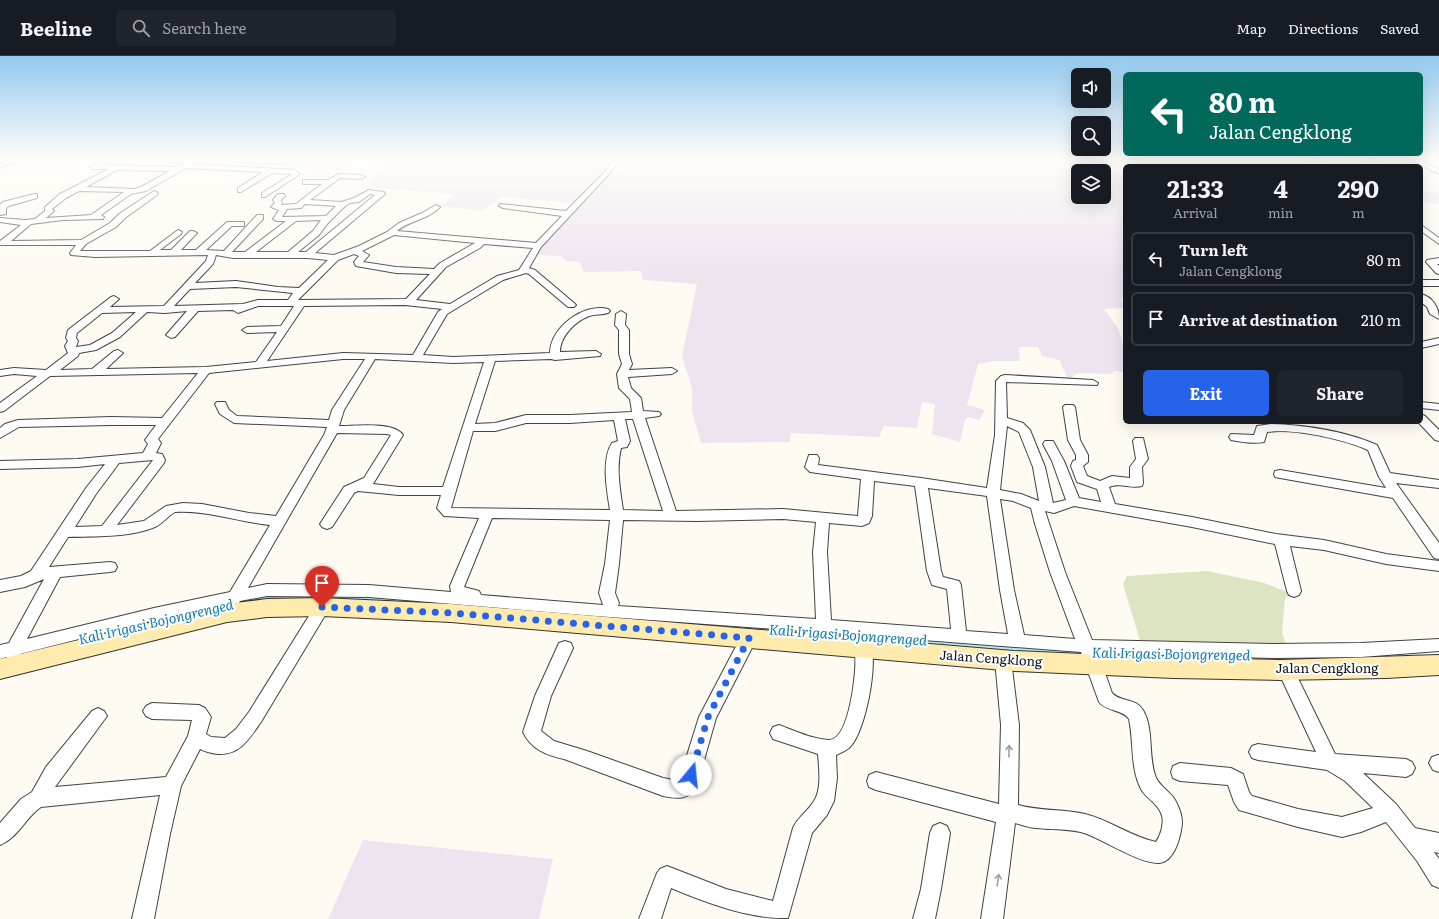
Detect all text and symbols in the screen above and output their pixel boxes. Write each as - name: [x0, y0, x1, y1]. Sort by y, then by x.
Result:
- search box: [116, 10, 396, 46]
- text: Beeline: [20, 14, 92, 42]
- text: Search here: [162, 16, 246, 39]
- icon: search: [130, 17, 152, 39]
- text: Map: [1236, 18, 1266, 38]
- text: Directions: [1288, 18, 1358, 38]
- text: Saved: [1380, 18, 1419, 38]
- map controls: [1071, 68, 1111, 204]
- button: sound: [1071, 68, 1111, 108]
- text: 80 m: [1209, 80, 1276, 122]
- icon: left: [1143, 88, 1195, 140]
- button: search: [1071, 116, 1111, 156]
- text: Jalan Cengklong: [1209, 118, 1352, 145]
- button: layers: [1071, 164, 1111, 204]
- text: 21:33: [1167, 170, 1224, 205]
- text: 4: [1273, 170, 1288, 205]
- text: 290: [1337, 170, 1379, 205]
- text: Arrival: [1173, 203, 1218, 222]
- text: min: [1268, 203, 1293, 222]
- text: m: [1352, 203, 1365, 222]
- text: Turn left: [1179, 238, 1248, 261]
- icon: left: [1145, 248, 1167, 270]
- text: 80 m: [1367, 248, 1401, 271]
- text: Jalan Cengklong: [1179, 261, 1282, 280]
- icon: arrive: [1145, 308, 1167, 330]
- text: Arrive at destination: [1179, 308, 1338, 331]
- text: 210 m: [1361, 308, 1401, 331]
- button: Exit: [1143, 370, 1269, 416]
- button: Share: [1277, 370, 1403, 416]
- pin: [305, 566, 339, 607]
- icon: arrive: [311, 572, 333, 594]
- water label: Kali Irigasi Bojongrenged: [76, 593, 235, 649]
- water label: Kali Irigasi Bojongrenged: [768, 618, 928, 650]
- water label: Kali Irigasi Bojongrenged: [1091, 642, 1251, 664]
- street label: Jalan Cengklong: [939, 644, 1044, 671]
- street label: Jalan Cengklong: [1275, 658, 1379, 677]
- one-way arrow: [1006, 745, 1013, 758]
- position arrow: [670, 754, 712, 796]
- one-way arrow: [994, 874, 1002, 887]

